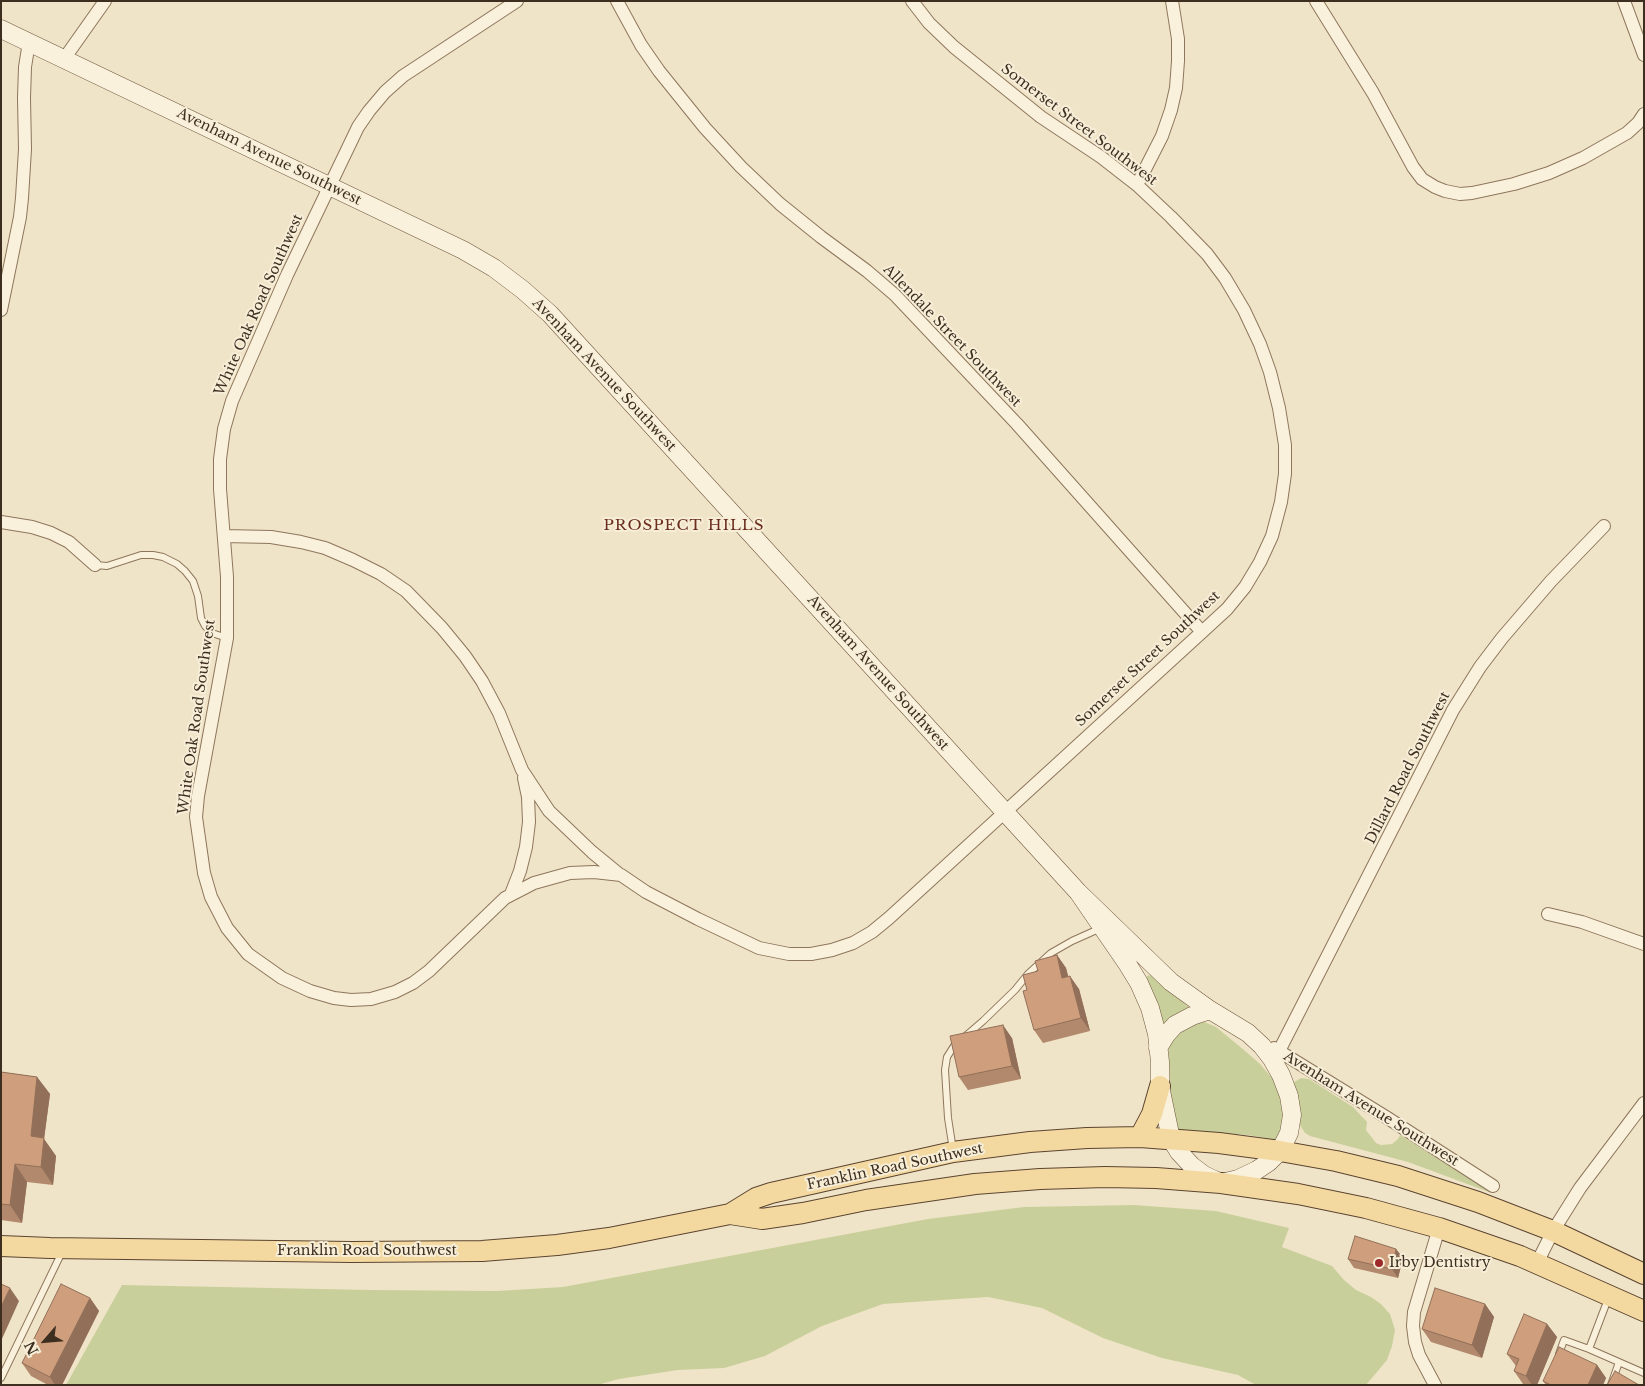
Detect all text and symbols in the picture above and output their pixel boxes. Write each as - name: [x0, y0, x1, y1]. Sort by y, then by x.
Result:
- street label: Somerset Street Southwest: [998, 61, 1160, 189]
- street label: Avenham Avenue Southwest: [174, 105, 364, 209]
- street label: White Oak Road Southwest: [211, 212, 307, 398]
- street label: Allendale Street Southwest: [880, 261, 1024, 411]
- street label: Avenham Avenue Southwest: [529, 295, 679, 455]
- district label: PROSPECT HILLS: [602, 517, 766, 535]
- street label: Somerset Street Southwest: [1072, 588, 1224, 730]
- street label: Avenham Avenue Southwest: [804, 592, 952, 754]
- street label: White Oak Road Southwest: [175, 618, 219, 816]
- street label: Dillard Road Southwest: [1362, 689, 1454, 847]
- street label: Avenham Avenue Southwest: [1280, 1048, 1462, 1170]
- street label: Franklin Road Southwest: [805, 1140, 985, 1194]
- street label: Franklin Road Southwest: [277, 1243, 457, 1259]
- place label: Irby Dentistry: [1389, 1255, 1491, 1271]
- marker: Irby Dentistry: [1373, 1257, 1385, 1269]
- north arrow: [20, 1316, 70, 1366]
- text: N: [21, 1338, 43, 1358]

